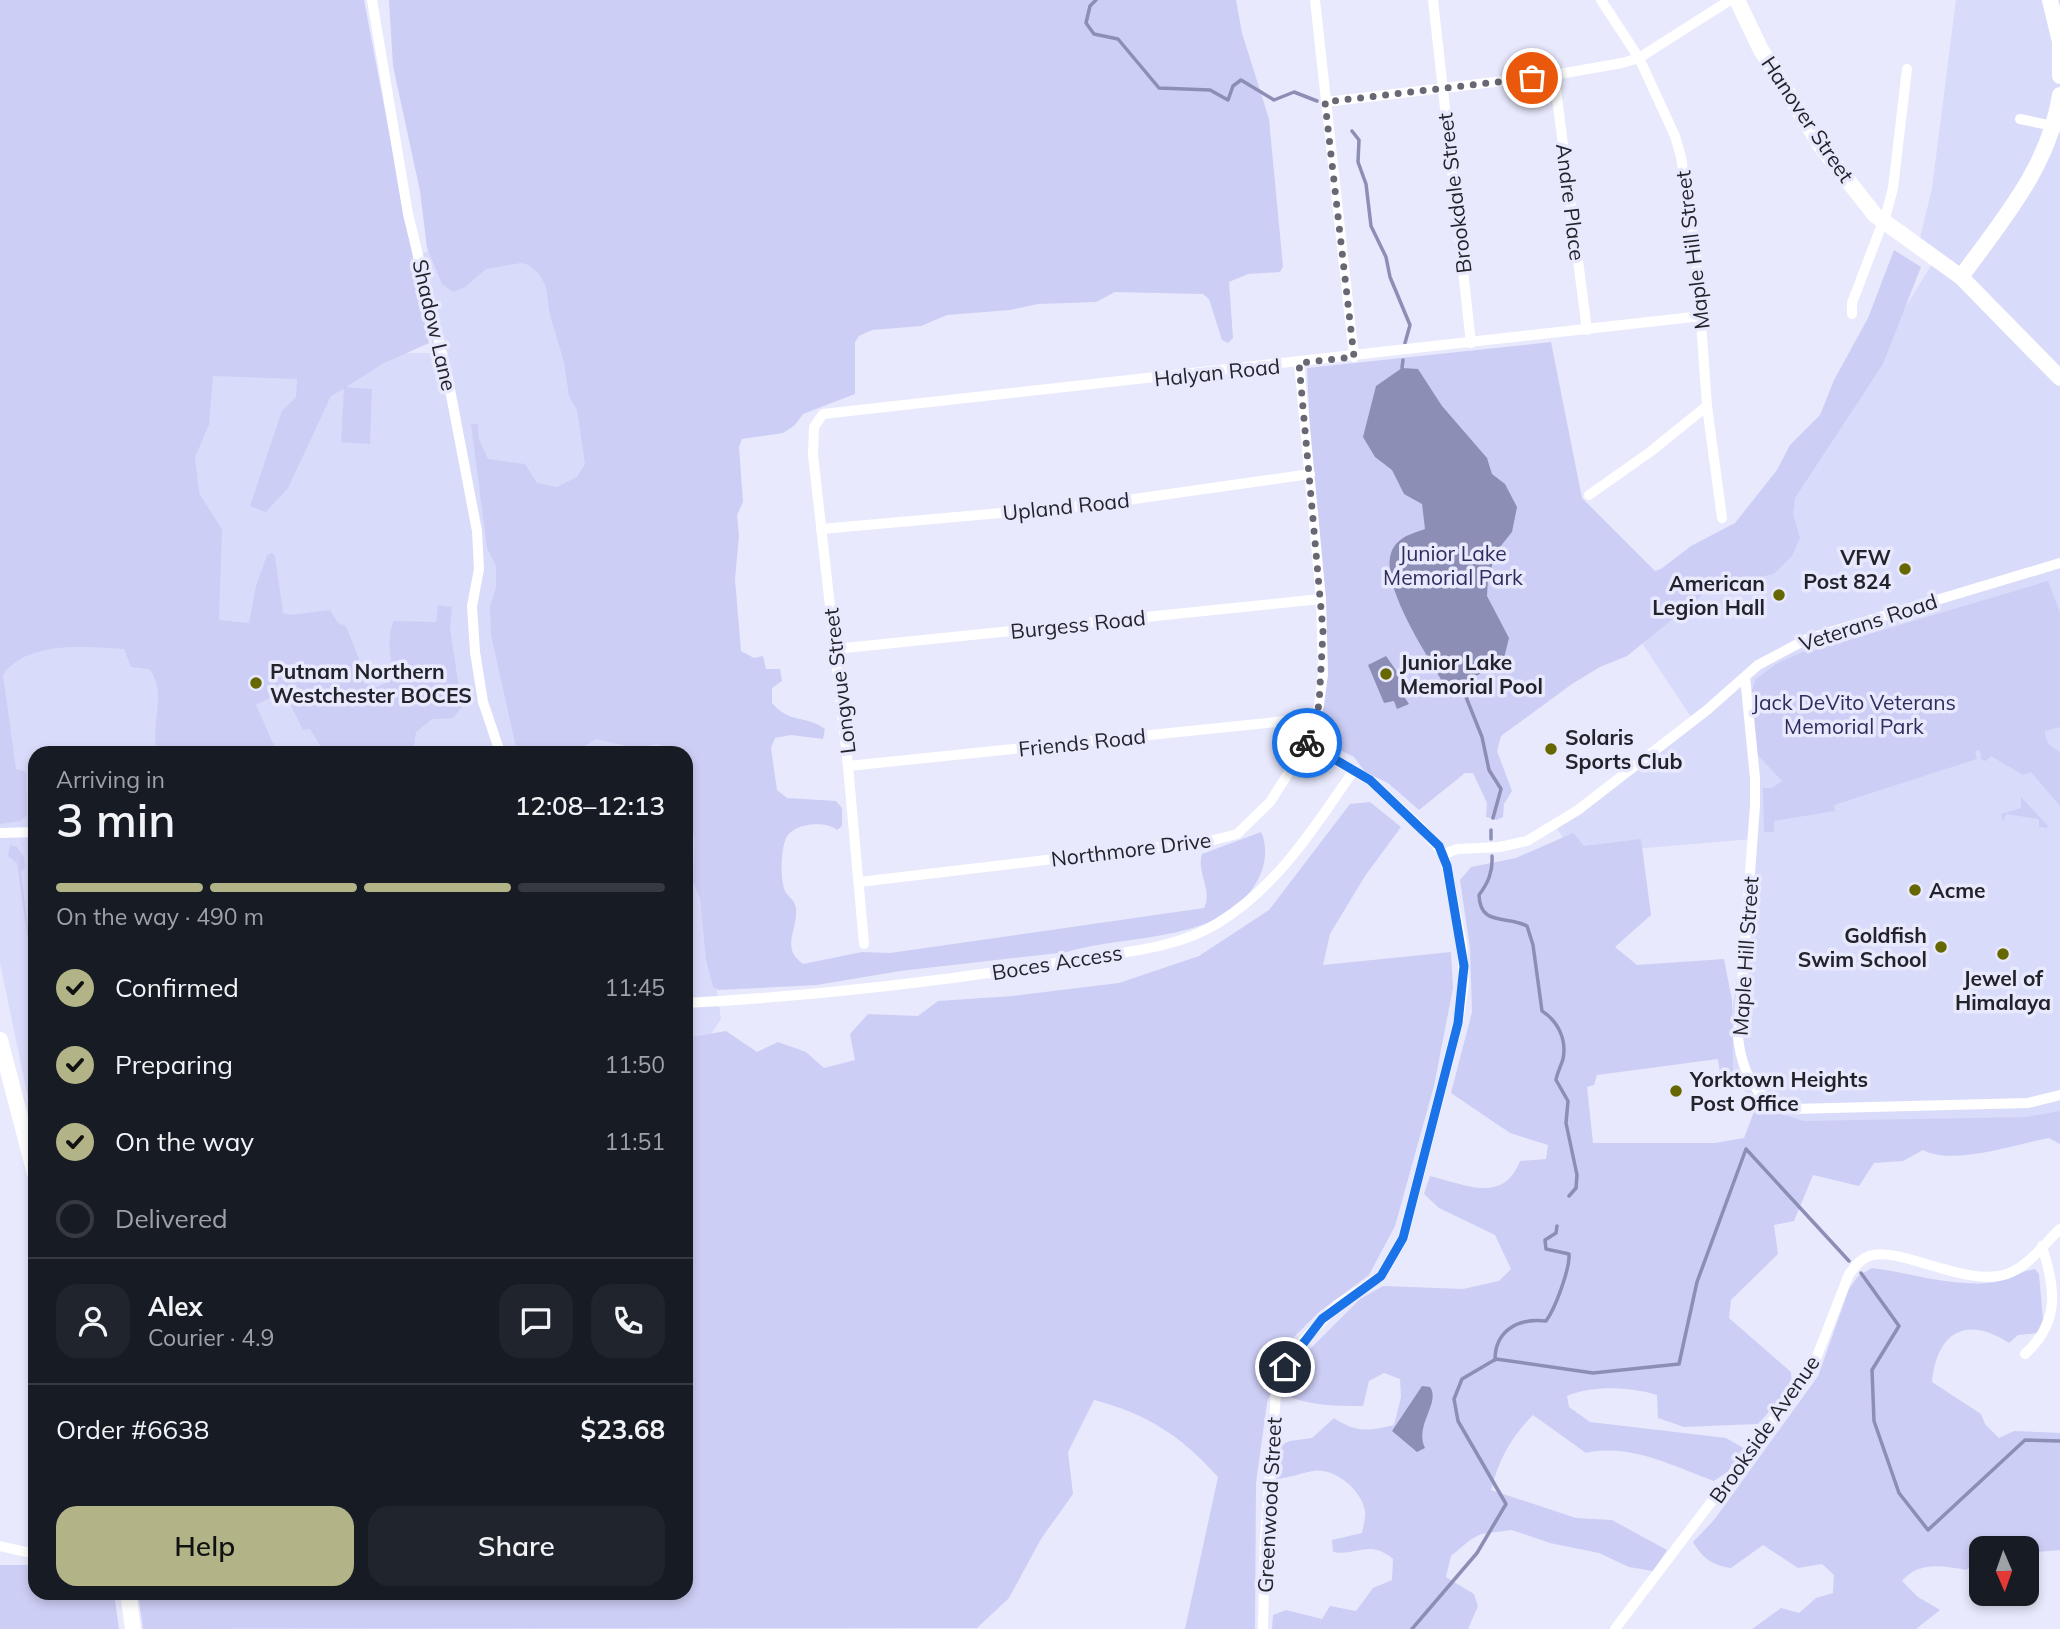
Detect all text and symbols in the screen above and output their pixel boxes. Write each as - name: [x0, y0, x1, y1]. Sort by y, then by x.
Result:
- pin: [1502, 48, 1562, 108]
- street label: Hanover Street: [1756, 51, 1860, 187]
- icon: bag: [1513, 59, 1551, 97]
- street label: Brookdale Street: [1431, 111, 1477, 275]
- street label: Andre Place: [1551, 142, 1591, 262]
- street label: Maple Hill Street: [1669, 169, 1715, 331]
- street label: Shadow Lane: [407, 257, 463, 393]
- street label: Halyan Road: [1153, 352, 1281, 392]
- street label: Upland Road: [1001, 486, 1131, 526]
- park label: Junior Lake Memorial Park: [1383, 540, 1523, 590]
- place label: VFW Post 824: [1803, 544, 1891, 594]
- marker: VFW Post 824: [1897, 561, 1913, 577]
- place label: American Legion Hall: [1652, 570, 1765, 620]
- marker: American Legion Hall: [1771, 587, 1787, 603]
- street label: Veterans Road: [1796, 587, 1940, 657]
- street label: Burgess Road: [1009, 604, 1147, 644]
- street label: Longvue Street: [817, 607, 861, 755]
- place label: Junior Lake Memorial Pool: [1400, 649, 1543, 699]
- place label: Putnam Northern Westchester BOCES: [270, 658, 472, 708]
- marker: Junior Lake Memorial Pool: [1378, 666, 1394, 682]
- marker: Putnam Northern Westchester BOCES: [248, 675, 264, 691]
- park label: Jack DeVito Veterans Memorial Park: [1752, 689, 1956, 739]
- courier: [1272, 708, 1342, 778]
- street label: Friends Road: [1017, 722, 1147, 762]
- icon: bike: [1288, 724, 1326, 762]
- place label: Solaris Sports Club: [1565, 724, 1682, 774]
- marker: Solaris Sports Club: [1543, 741, 1559, 757]
- text: Arriving in: [56, 765, 165, 794]
- text: 12:08–12:13: [515, 789, 665, 822]
- text: 3 min: [56, 791, 175, 849]
- street label: Northmore Drive: [1049, 826, 1213, 872]
- street label: Maple Hill Street: [1726, 875, 1764, 1037]
- place label: Acme: [1929, 877, 1986, 903]
- marker: Acme: [1907, 882, 1923, 898]
- text: On the way · 490 m: [56, 902, 264, 931]
- place label: Goldfish Swim School: [1798, 922, 1927, 972]
- street label: Boces Access: [990, 939, 1124, 985]
- marker: Goldfish Swim School: [1933, 939, 1949, 955]
- marker: Jewel of Himalaya: [1995, 946, 2011, 962]
- place label: Jewel of Himalaya: [1955, 965, 2051, 1015]
- icon: check: [56, 969, 94, 1007]
- text: Confirmed: [115, 971, 239, 1004]
- text: 11:45: [605, 973, 665, 1002]
- icon: check: [56, 1046, 94, 1084]
- text: Preparing: [115, 1048, 233, 1081]
- text: 11:50: [605, 1050, 665, 1079]
- place label: Yorktown Heights Post Office: [1689, 1066, 1868, 1116]
- marker: Yorktown Heights Post Office: [1668, 1083, 1684, 1099]
- icon: check: [56, 1123, 94, 1161]
- text: On the way: [115, 1125, 254, 1158]
- text: 11:51: [605, 1127, 665, 1156]
- text: Delivered: [115, 1202, 228, 1235]
- button: person: [56, 1284, 130, 1358]
- button: chat: [499, 1284, 573, 1358]
- button: phone: [591, 1284, 665, 1358]
- text: Alex: [148, 1290, 203, 1323]
- text: Courier · 4.9: [148, 1323, 274, 1352]
- pin: [1255, 1337, 1315, 1397]
- icon: home: [1266, 1348, 1304, 1386]
- street label: Brookside Avenue: [1703, 1350, 1825, 1508]
- text: Order #6638: [56, 1413, 209, 1446]
- text: $23.68: [581, 1413, 665, 1446]
- street label: Greenwood Street: [1251, 1416, 1287, 1594]
- button: Help: [56, 1506, 354, 1586]
- button: Share: [368, 1506, 665, 1586]
- north arrow: [1969, 1536, 2039, 1606]
- map controls: [1969, 1536, 2039, 1606]

